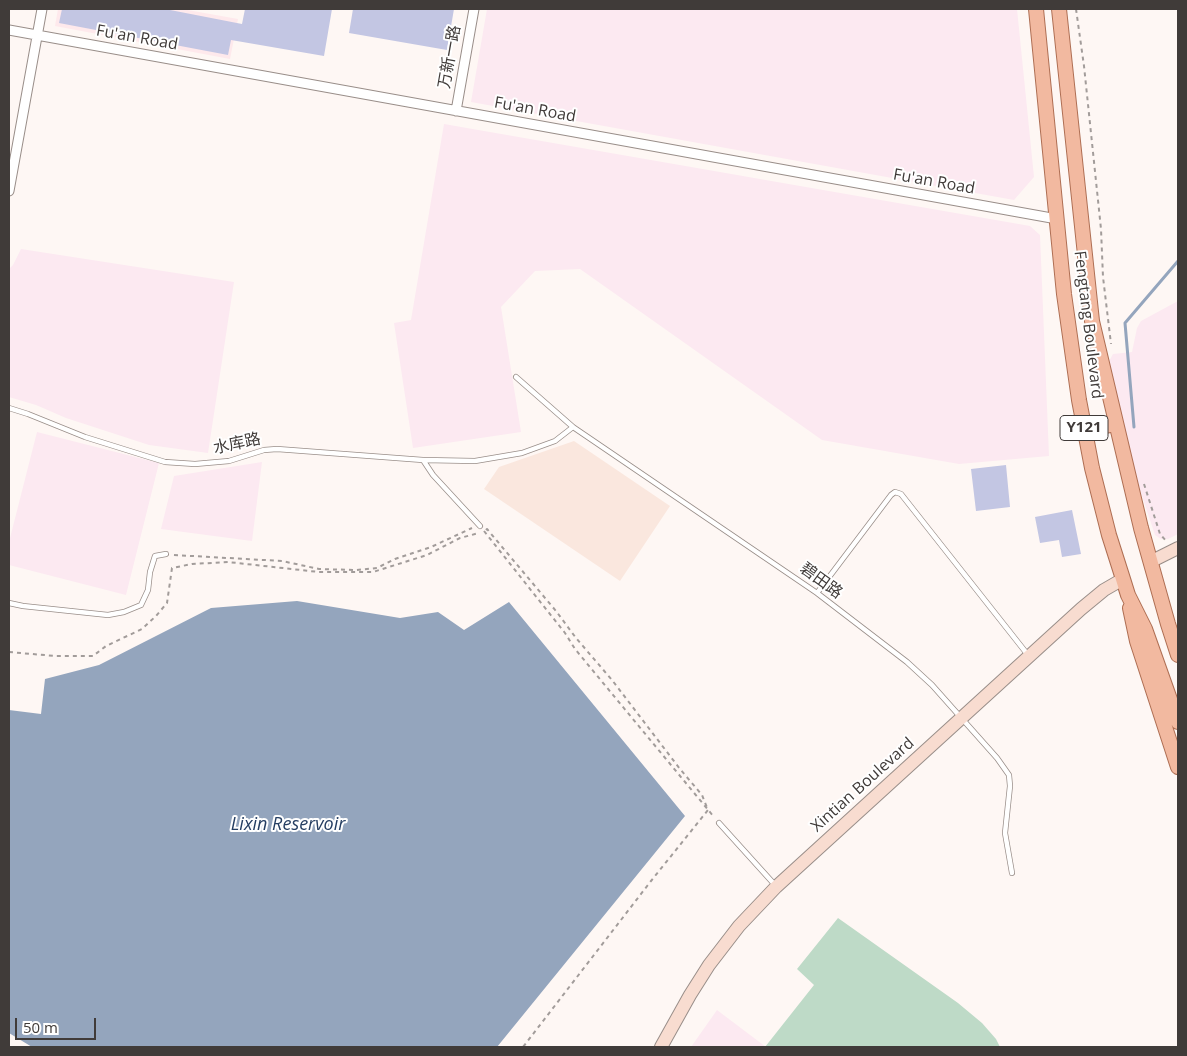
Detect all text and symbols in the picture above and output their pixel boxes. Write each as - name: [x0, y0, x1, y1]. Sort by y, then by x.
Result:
- street label: Fu'an Road: [95, 21, 179, 55]
- street label: 万新一路: [435, 24, 465, 90]
- street label: Fu'an Road: [493, 93, 577, 127]
- street label: Fu'an Road: [892, 165, 976, 199]
- street label: Fengtang Boulevard: [1069, 250, 1107, 400]
- road number: Y121: [1060, 416, 1108, 440]
- street label: 水库路: [212, 430, 262, 458]
- street label: 碧田路: [796, 559, 846, 603]
- street label: Xintian Boulevard: [808, 734, 918, 836]
- water label: Lixin Reservoir: [231, 814, 345, 836]
- scale bar: [18, 1008, 99, 1040]
- text: 50 m: [23, 1017, 58, 1037]

